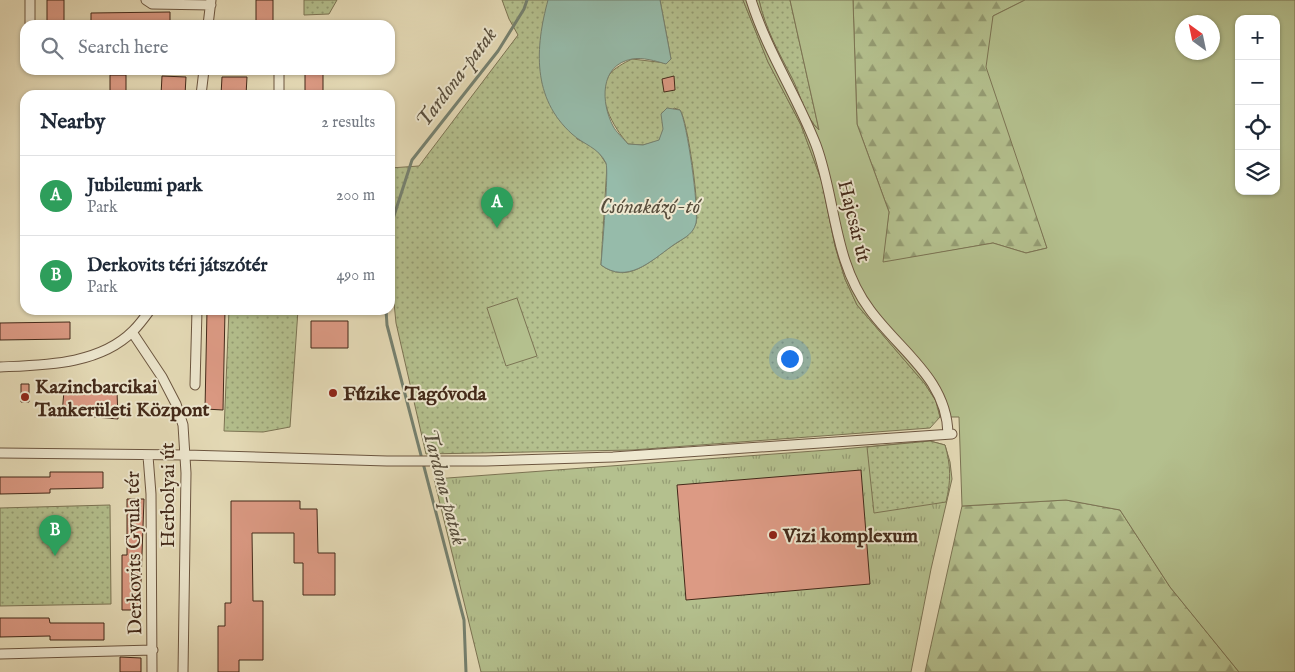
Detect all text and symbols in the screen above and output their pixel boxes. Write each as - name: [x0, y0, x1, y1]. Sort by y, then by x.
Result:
- north arrow: [1175, 15, 1220, 60]
- map controls: [1235, 15, 1280, 195]
- button: +: [1235, 15, 1280, 60]
- search box: [20, 20, 395, 75]
- water label: Tardona-patak: [411, 22, 504, 134]
- icon: search: [38, 34, 66, 62]
- text: Search here: [78, 36, 169, 60]
- button: −: [1235, 60, 1280, 105]
- button: locate: [1235, 105, 1280, 150]
- text: Nearby: [40, 109, 105, 136]
- text: 2 results: [321, 113, 375, 133]
- button: layers: [1235, 150, 1280, 195]
- text: Jubileumi park: [87, 174, 202, 198]
- street label: Hajcsár út: [831, 178, 876, 265]
- text: A: [51, 186, 61, 206]
- text: 200 m: [336, 186, 375, 206]
- pin: A: [481, 187, 513, 228]
- water label: Csónakázó-tó: [600, 194, 703, 221]
- text: Park: [87, 198, 117, 218]
- text: Derkovits téri játszótér: [87, 254, 267, 278]
- text: B: [51, 266, 61, 286]
- text: 490 m: [336, 266, 375, 286]
- text: Park: [87, 278, 117, 298]
- your location: [777, 346, 803, 372]
- place label: Kazincbarcikai Tankerületi Központ: [34, 375, 210, 423]
- place label: Fűzike Tagóvoda: [343, 382, 487, 407]
- marker: Fűzike Tagóvoda: [327, 387, 339, 399]
- marker: Kazincbarcikai Tankerületi Központ: [19, 391, 31, 403]
- water label: Tardona-patak: [415, 426, 472, 549]
- street label: Herbolyai út: [156, 442, 181, 548]
- street label: Derkovits Gyula tér: [121, 470, 148, 635]
- pin: B: [39, 515, 71, 556]
- place label: Vizi komplexum: [782, 524, 919, 549]
- marker: Vizi komplexum: [767, 529, 779, 541]

